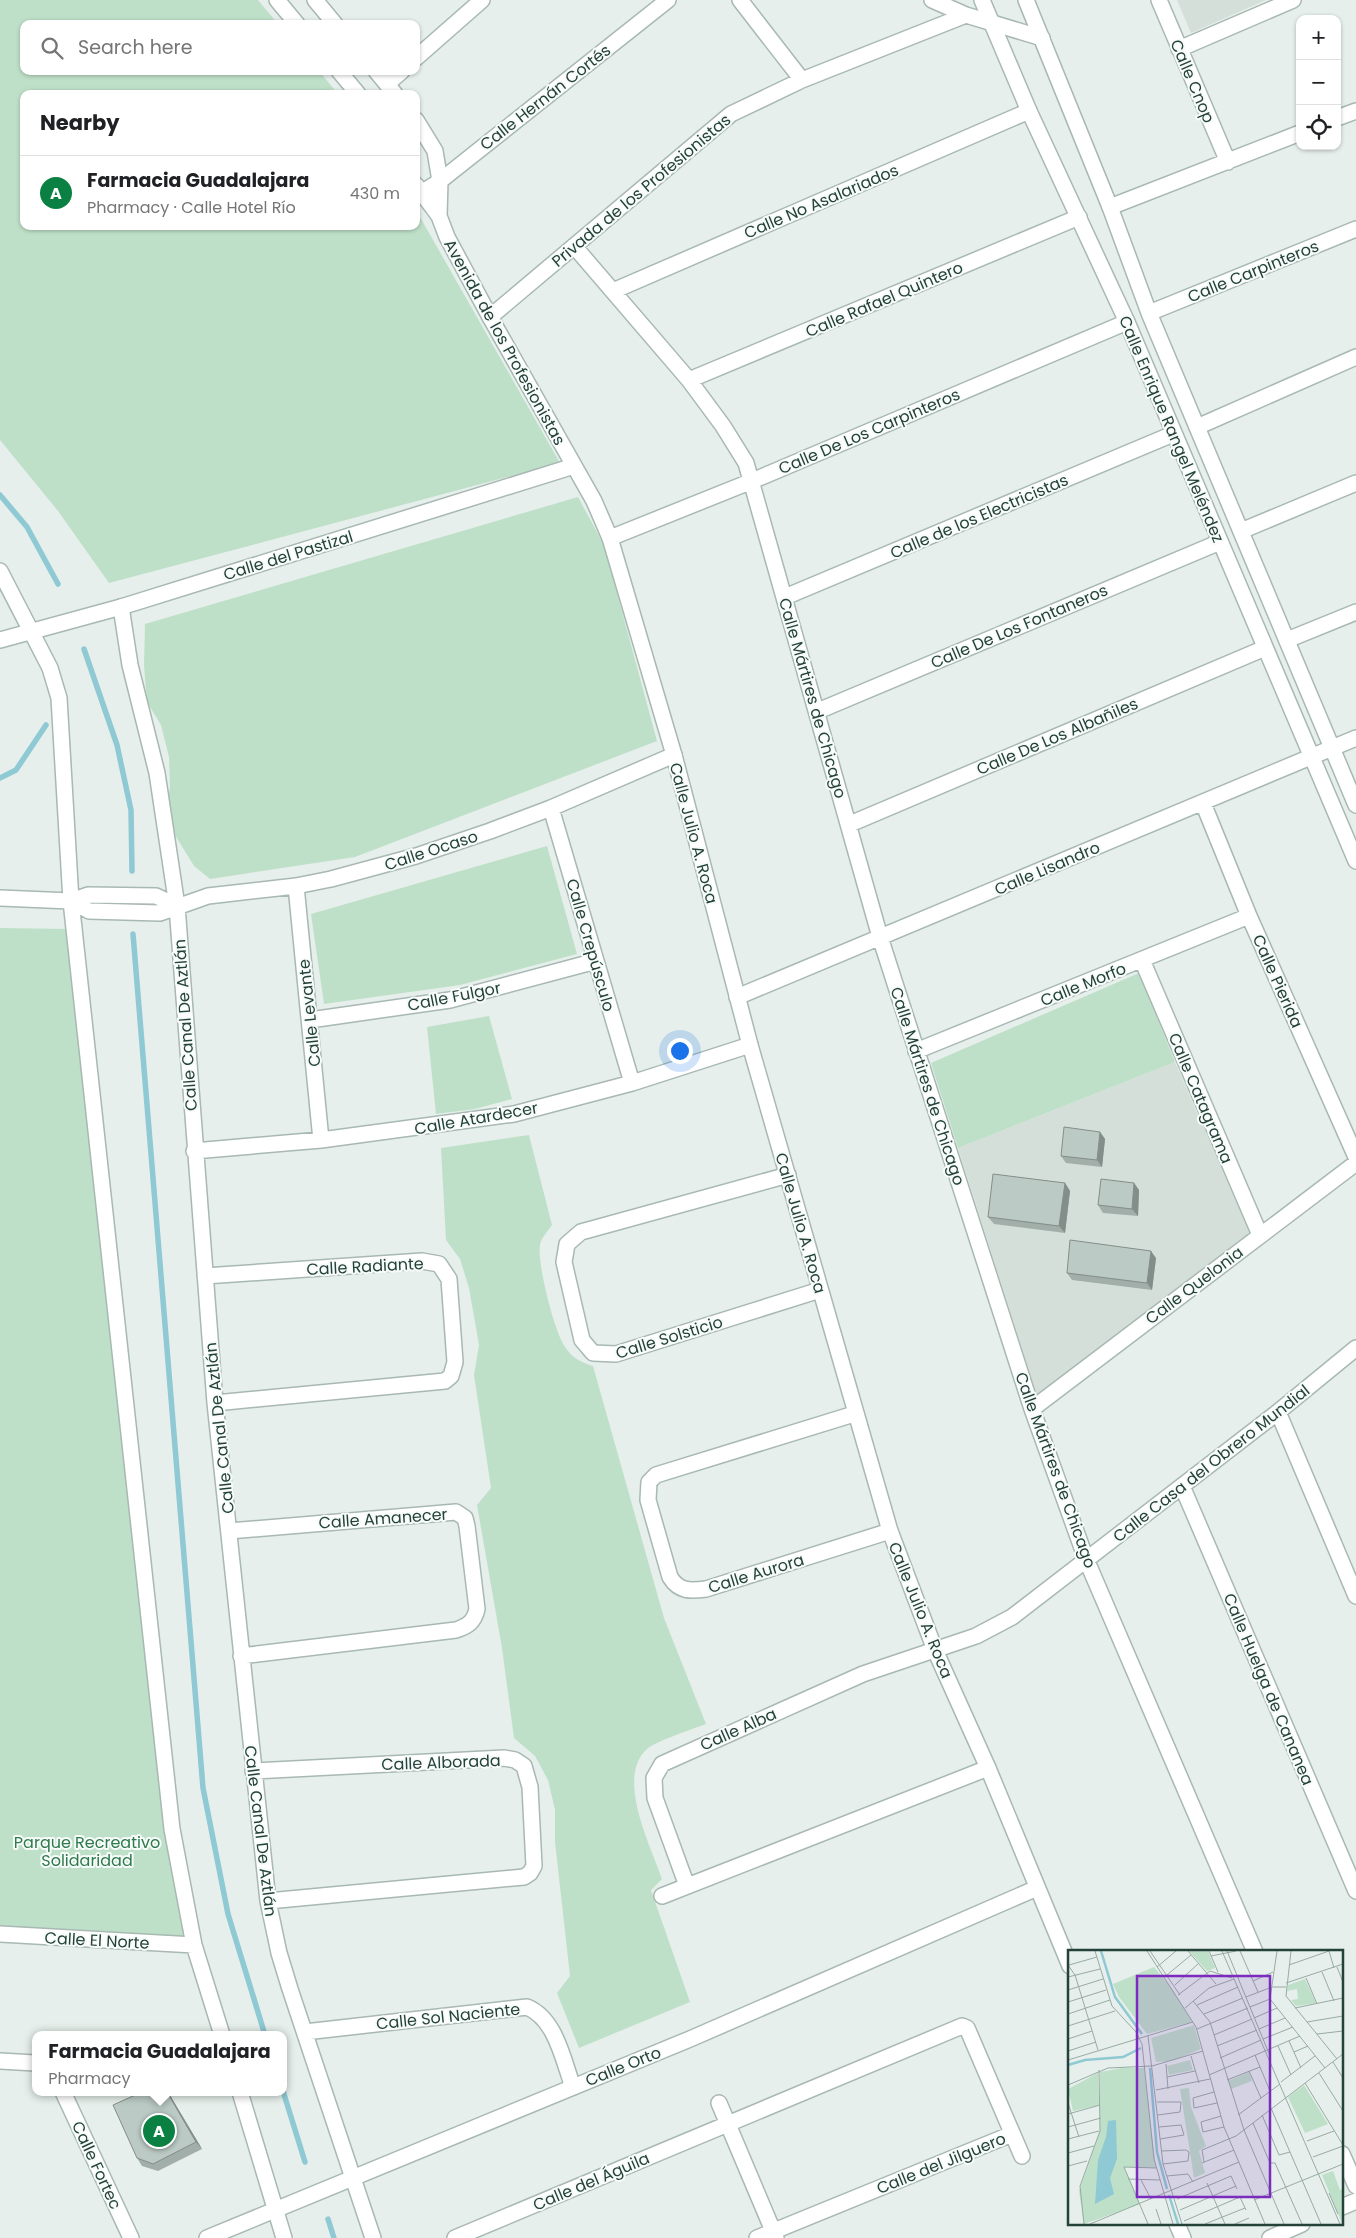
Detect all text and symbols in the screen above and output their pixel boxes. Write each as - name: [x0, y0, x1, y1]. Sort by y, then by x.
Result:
- map controls: [1296, 15, 1341, 150]
- button: +: [1296, 15, 1341, 60]
- search box: [20, 20, 420, 75]
- icon: search: [38, 34, 66, 62]
- text: Search here: [78, 34, 192, 61]
- street label: Calle Cnop: [1165, 36, 1221, 127]
- street label: Calle Hernán Cortés: [475, 39, 616, 156]
- button: −: [1296, 60, 1341, 105]
- button: locate: [1296, 105, 1341, 150]
- text: Nearby: [40, 108, 120, 137]
- street label: Privada de los Profesionistas: [547, 108, 736, 272]
- street label: Calle No Asalariados: [740, 158, 902, 244]
- text: Farmacia Guadalajara: [87, 167, 310, 194]
- text: A: [50, 182, 62, 205]
- text: 430 m: [350, 182, 400, 205]
- text: Pharmacy · Calle Hotel Río: [87, 196, 296, 219]
- street label: Avenida de los Profesionistas: [438, 235, 571, 449]
- street label: Calle Carpinteros: [1184, 235, 1322, 308]
- street label: Calle Rafael Quintero: [802, 256, 966, 343]
- street label: Calle Enrique Rangel Meléndez: [1113, 312, 1230, 546]
- street label: Calle De Los Carpinteros: [775, 383, 963, 480]
- street label: Calle de los Electricistas: [887, 468, 1072, 564]
- street label: Calle del Pastizal: [221, 525, 356, 586]
- street label: Calle De Los Fontaneros: [927, 579, 1111, 674]
- street label: Calle Mártires de Chicago: [773, 595, 852, 801]
- street label: Calle De Los Albañiles: [973, 692, 1141, 781]
- street label: Calle Julio A. Roca: [664, 760, 723, 906]
- street label: Calle Ocaso: [382, 825, 481, 876]
- street label: Calle Lisandro: [991, 836, 1103, 901]
- street label: Calle Crepúsculo: [561, 876, 620, 1014]
- street label: Calle Pierida: [1247, 931, 1308, 1032]
- street label: Calle Canal De Aztlán: [168, 938, 203, 1112]
- street label: Calle Morfo: [1037, 957, 1130, 1012]
- street label: Calle Levante: [292, 958, 327, 1068]
- street label: Calle Fulgor: [406, 976, 503, 1017]
- street label: Calle Mártires de Chicago: [885, 984, 970, 1188]
- street label: Calle Catagrama: [1163, 1029, 1238, 1167]
- your location: [667, 1038, 693, 1064]
- street label: Calle Atardecer: [413, 1096, 540, 1141]
- street label: Calle Julio A. Roca: [769, 1150, 832, 1296]
- street label: Calle Quelonia: [1141, 1241, 1248, 1330]
- street label: Calle Radiante: [306, 1252, 424, 1281]
- street label: Calle Solsticio: [613, 1310, 725, 1365]
- street label: Calle Canal De Aztlán: [199, 1341, 240, 1515]
- street label: Calle Mártires de Chicago: [1009, 1369, 1102, 1571]
- street label: Calle Casa del Obrero Mundial: [1108, 1379, 1315, 1548]
- street label: Calle Amanecer: [318, 1503, 448, 1534]
- street label: Calle Julio A. Roca: [883, 1539, 958, 1682]
- street label: Calle Aurora: [705, 1548, 807, 1599]
- street label: Calle Huelga de Cananea: [1218, 1590, 1319, 1789]
- street label: Calle Alba: [696, 1702, 780, 1757]
- street label: Calle Canal De Aztlán: [239, 1744, 282, 1918]
- street label: Calle Alborada: [381, 1749, 501, 1776]
- park label: Parque Recreativo Solidaridad: [14, 1831, 160, 1872]
- street label: Calle El Norte: [44, 1926, 150, 1955]
- inset map: [1068, 1950, 1344, 2226]
- street label: Calle Sol Naciente: [375, 1997, 521, 2035]
- popup: [32, 2031, 287, 2096]
- text: Farmacia Guadalajara: [48, 2038, 271, 2065]
- street label: Calle Orto: [582, 2041, 665, 2092]
- text: Pharmacy: [48, 2067, 131, 2090]
- pin: A: [143, 2112, 175, 2150]
- street label: Calle Fortec: [66, 2117, 127, 2213]
- street label: Calle del Jilguero: [873, 2127, 1009, 2200]
- street label: Calle del Águila: [529, 2147, 653, 2216]

